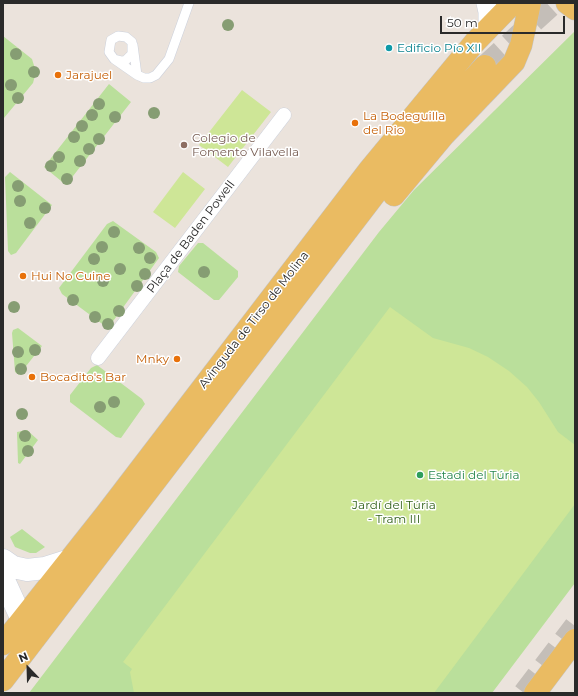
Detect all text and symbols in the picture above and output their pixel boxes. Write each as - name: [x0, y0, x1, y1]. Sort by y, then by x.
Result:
- scale bar: [442, 8, 567, 34]
- text: 50 m: [447, 15, 478, 30]
- place label: Edificio Pío XII: [397, 41, 481, 55]
- marker: Edificio Pío XII: [384, 43, 394, 53]
- place label: Jarajuel: [66, 68, 112, 82]
- marker: Jarajuel: [53, 70, 63, 80]
- place label: La Bodeguilla del Rio: [363, 109, 445, 137]
- marker: La Bodeguilla del Rio: [350, 118, 360, 128]
- place label: Colegio de Fomento Vilavella: [192, 131, 299, 159]
- marker: Colegio de Fomento Vilavella: [179, 140, 189, 150]
- street label: Plaça de Baden Powell: [144, 178, 238, 296]
- street label: Avinguda de Tirso de Molina: [196, 249, 312, 391]
- place label: Hui No Cuine: [31, 269, 111, 283]
- marker: Hui No Cuine: [18, 271, 28, 281]
- place label: Mnky: [136, 352, 169, 366]
- marker: Mnky: [172, 354, 182, 364]
- place label: Bocadito's Bar: [40, 370, 126, 384]
- marker: Bocadito's Bar: [27, 372, 37, 382]
- place label: Estadi del Túria: [428, 468, 520, 482]
- marker: Estadi del Túria: [415, 470, 425, 480]
- park label: Jardí del Túria - Tram III: [352, 498, 436, 526]
- north arrow: [8, 648, 48, 688]
- text: N: [16, 649, 30, 665]

